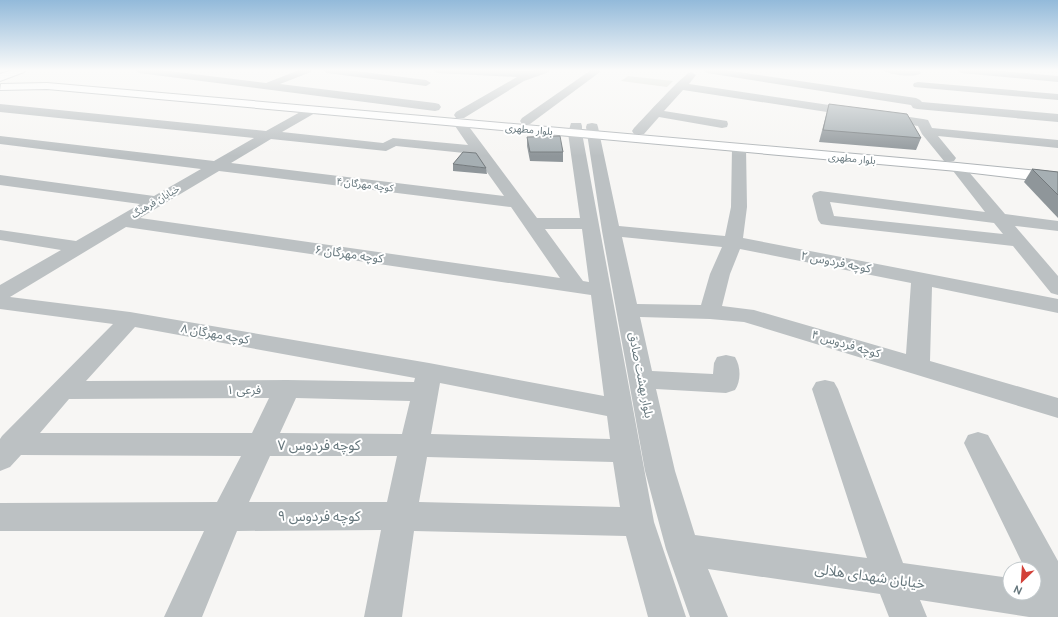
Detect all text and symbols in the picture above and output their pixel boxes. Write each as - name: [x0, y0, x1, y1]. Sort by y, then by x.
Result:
- street label: بلوار مطهری: [505, 122, 554, 138]
- street label: بلوار مطهری: [828, 151, 877, 167]
- street label: کوچه مهرگان ۴: [336, 176, 395, 195]
- street label: خیابان فرهنگ: [129, 183, 182, 221]
- street label: کوچه مهرگان ۶: [314, 242, 385, 267]
- street label: کوچه فردوس ۲: [800, 248, 873, 277]
- street label: کوچه مهرگان ۸: [180, 321, 251, 348]
- street label: کوچه فردوس ۴: [810, 327, 883, 362]
- street label: بلوار بهشت صادق: [626, 331, 656, 419]
- street label: فرعی ۱: [227, 383, 261, 397]
- street label: کوچه فردوس ۷: [277, 437, 361, 455]
- street label: کوچه فردوس ۹: [277, 508, 361, 526]
- street label: خیابان شهدای هلالی: [814, 560, 926, 593]
- north arrow: [1002, 561, 1042, 601]
- text: N: [1012, 583, 1024, 597]

